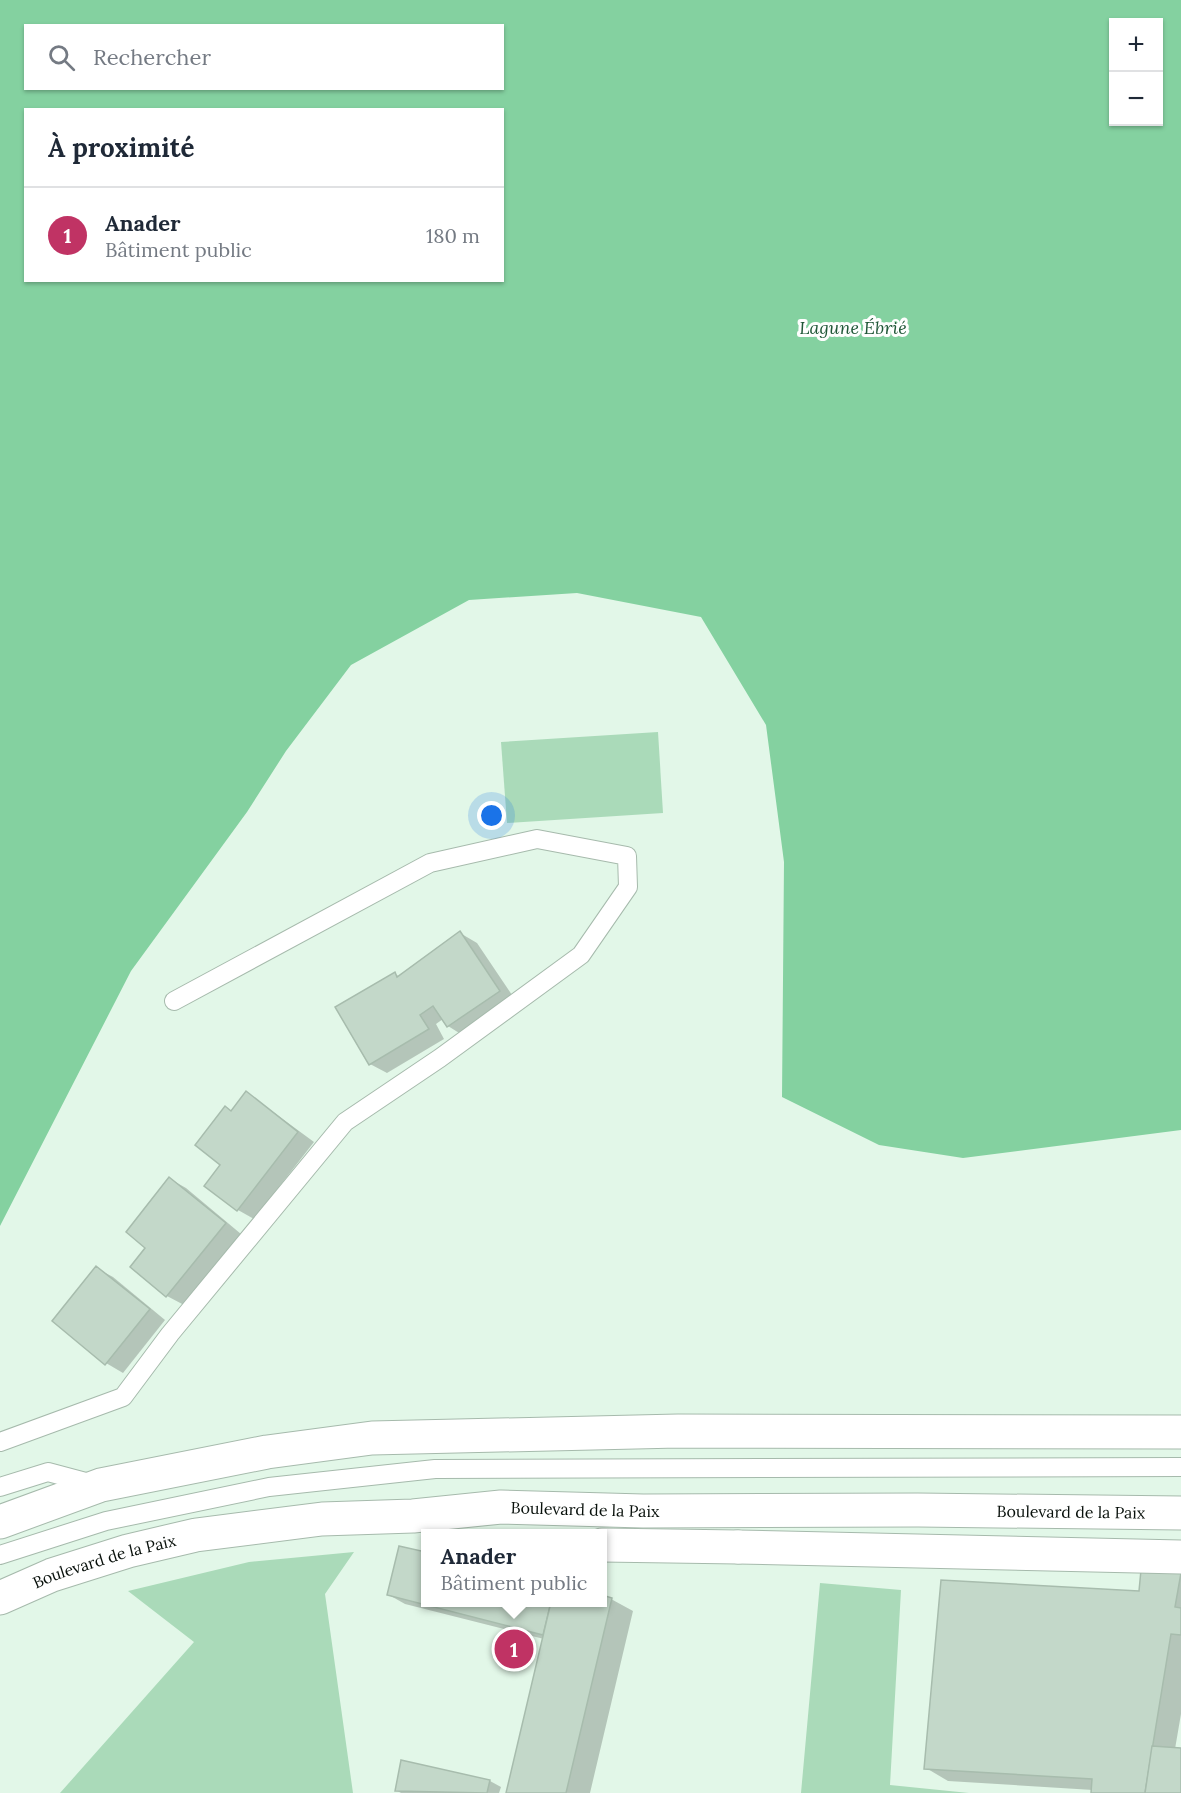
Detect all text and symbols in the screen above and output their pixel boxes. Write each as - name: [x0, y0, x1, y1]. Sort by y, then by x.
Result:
- map controls: [1109, 18, 1163, 126]
- button: +: [1109, 18, 1163, 72]
- search box: [24, 24, 504, 90]
- icon: search: [45, 41, 78, 74]
- text: Rechercher: [93, 43, 211, 71]
- button: −: [1109, 72, 1163, 126]
- text: À proximité: [48, 131, 194, 164]
- text: Anader: [105, 209, 181, 237]
- text: 1: [63, 223, 72, 248]
- text: 180 m: [426, 223, 480, 248]
- text: Bâtiment public: [105, 237, 252, 262]
- water label: Lagune Ébrié: [799, 316, 907, 339]
- your location: [477, 801, 506, 830]
- street label: Boulevard de la Paix: [510, 1497, 660, 1521]
- street label: Boulevard de la Paix: [996, 1501, 1146, 1523]
- popup: [421, 1529, 607, 1607]
- street label: Boulevard de la Paix: [29, 1530, 178, 1592]
- text: Anader: [441, 1542, 516, 1570]
- text: Bâtiment public: [441, 1570, 587, 1595]
- pin: 1: [494, 1626, 534, 1672]

